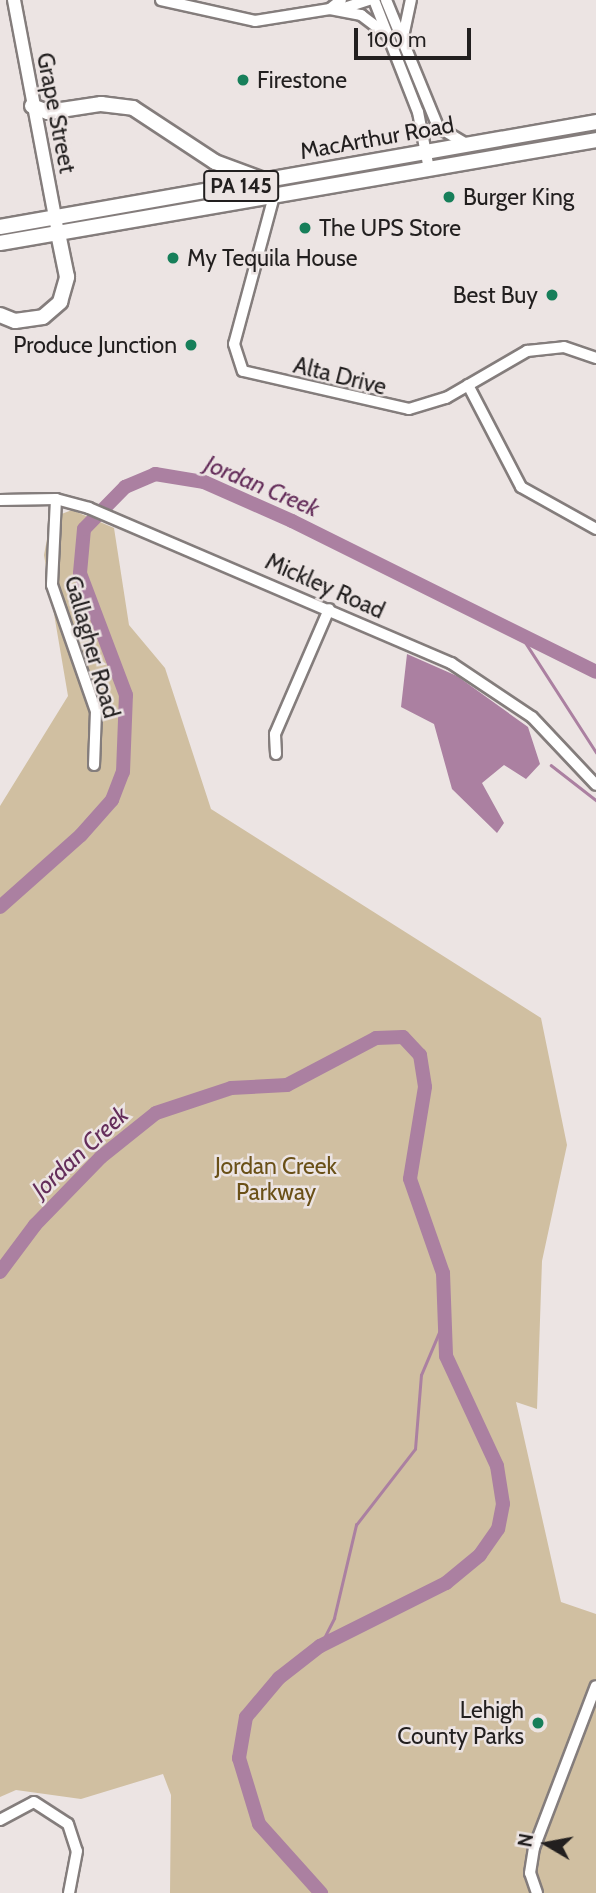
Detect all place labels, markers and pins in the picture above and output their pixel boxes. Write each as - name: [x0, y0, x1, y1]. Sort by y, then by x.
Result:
- place label: Firestone: [257, 66, 347, 94]
- marker: Firestone: [235, 72, 251, 88]
- place label: Burger King: [463, 183, 574, 211]
- marker: Burger King: [441, 189, 457, 205]
- place label: The UPS Store: [319, 214, 461, 242]
- marker: The UPS Store: [297, 220, 313, 236]
- place label: My Tequila House: [187, 244, 357, 272]
- marker: My Tequila House: [165, 250, 181, 266]
- place label: Best Buy: [453, 281, 538, 309]
- marker: Best Buy: [544, 287, 560, 303]
- place label: Produce Junction: [13, 331, 177, 359]
- marker: Produce Junction: [183, 337, 199, 353]
- place label: Lehigh County Parks: [397, 1696, 524, 1750]
- marker: Lehigh County Parks: [530, 1715, 546, 1731]

